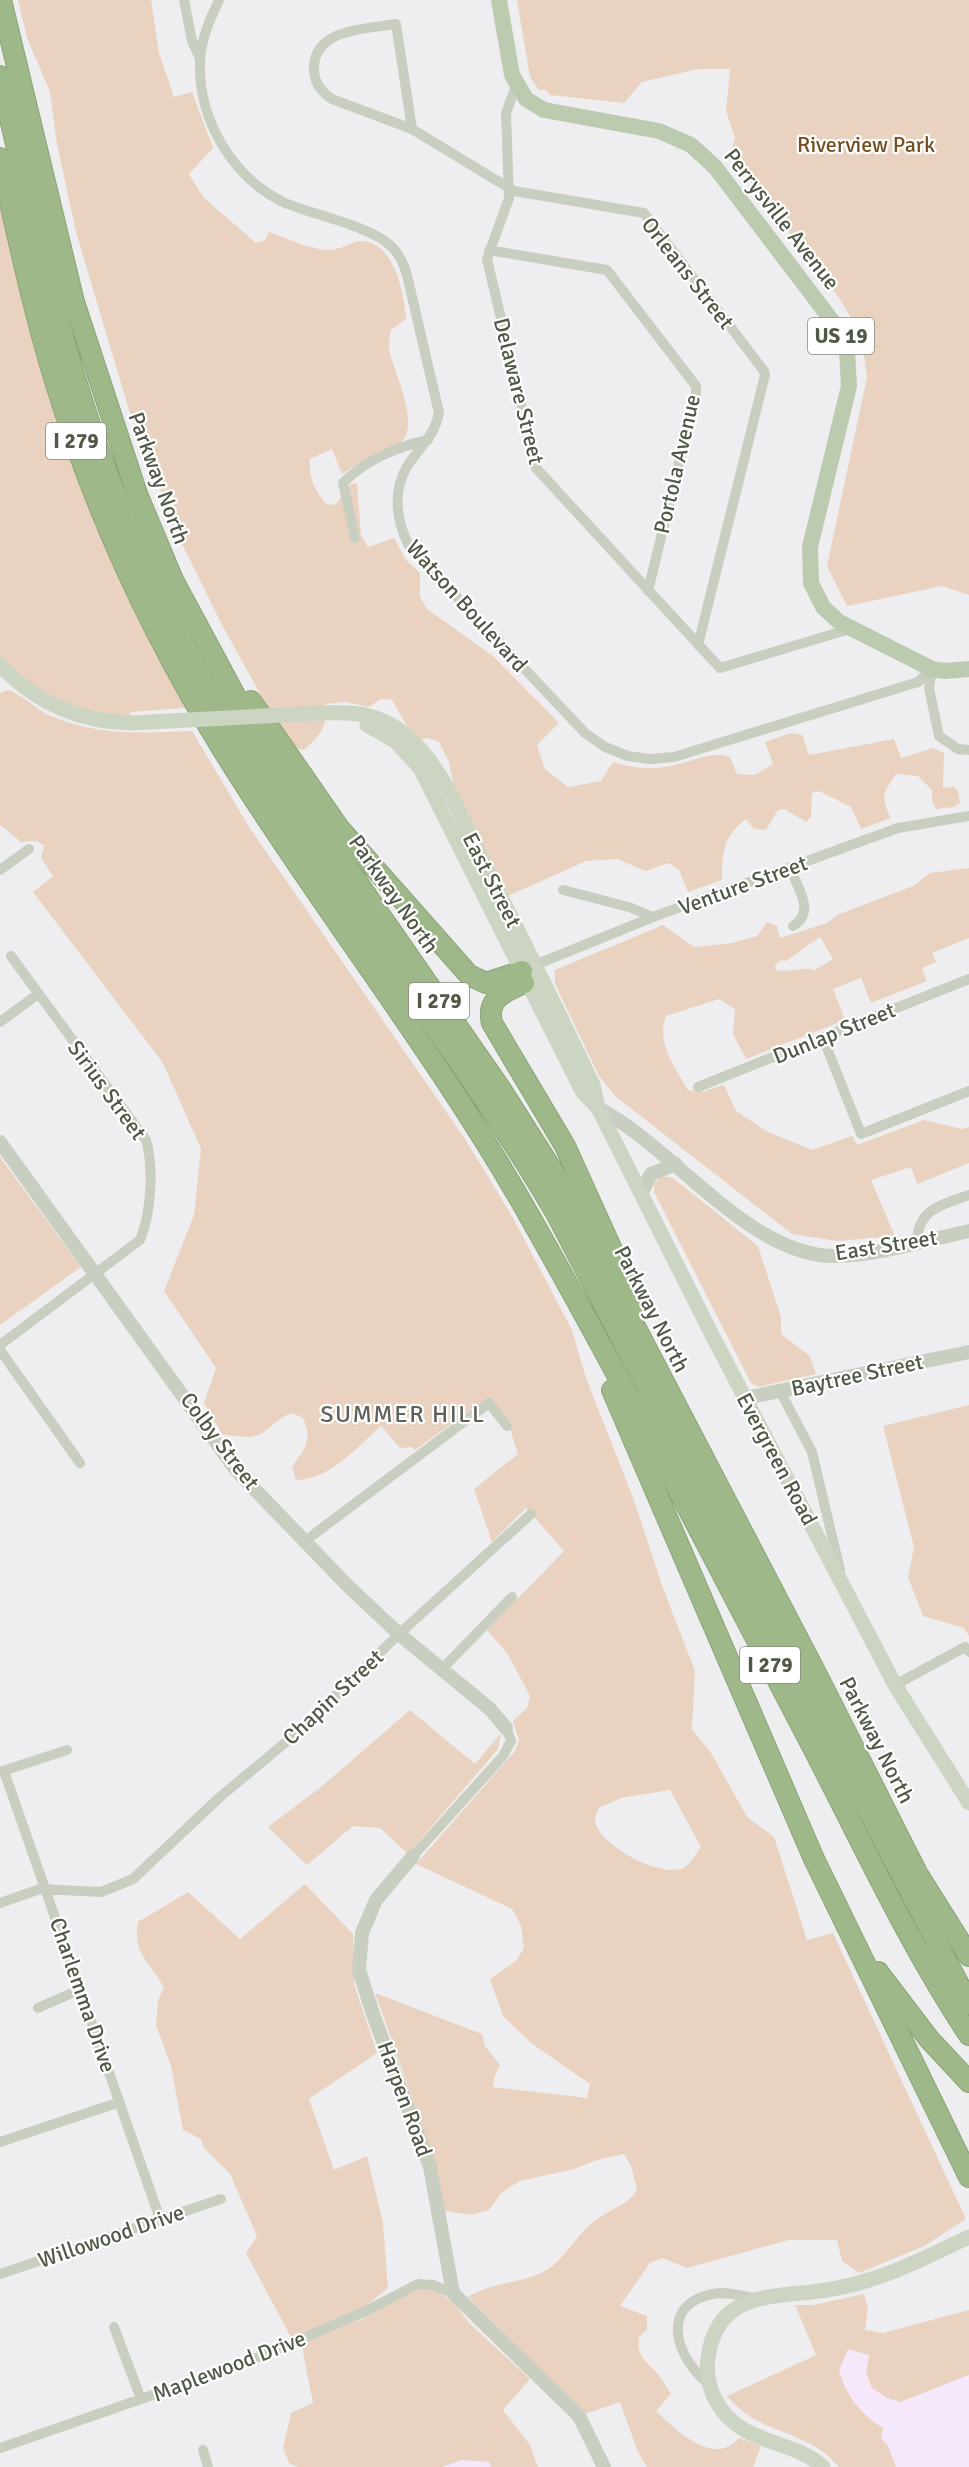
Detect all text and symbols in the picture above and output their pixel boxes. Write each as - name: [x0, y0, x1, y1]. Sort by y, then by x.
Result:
- park label: Riverview Park: [797, 131, 935, 158]
- street label: Perrysville Avenue: [718, 143, 846, 295]
- street label: Orleans Street: [636, 212, 740, 335]
- street label: Delaware Street: [488, 315, 550, 467]
- road number: US 19: [808, 318, 874, 354]
- street label: Portola Avenue: [648, 392, 706, 536]
- street label: Parkway North: [123, 408, 195, 548]
- road number: I 279: [46, 423, 106, 459]
- street label: Watson Boulevard: [400, 534, 534, 678]
- street label: East Street: [457, 828, 528, 932]
- street label: Parkway North: [343, 829, 445, 959]
- street label: Venture Street: [675, 849, 811, 921]
- road number: I 279: [409, 983, 469, 1019]
- street label: Dunlap Street: [769, 996, 899, 1070]
- street label: Sirius Street: [62, 1035, 152, 1145]
- street label: East Street: [833, 1224, 939, 1266]
- street label: Parkway North: [609, 1241, 695, 1377]
- street label: Baytree Street: [789, 1348, 926, 1402]
- street label: Colby Street: [175, 1387, 266, 1495]
- street label: Evergreen Road: [731, 1388, 823, 1530]
- district label: SUMMER HILL: [320, 1399, 486, 1429]
- street label: Chapin Street: [277, 1643, 389, 1751]
- road number: I 279: [740, 1647, 800, 1683]
- street label: Parkway North: [834, 1672, 920, 1808]
- street label: Charlemma Drive: [44, 1914, 122, 2076]
- street label: Harpen Road: [372, 2038, 438, 2160]
- street label: Willowood Drive: [34, 2198, 188, 2274]
- street label: Maplewood Drive: [149, 2324, 309, 2408]

